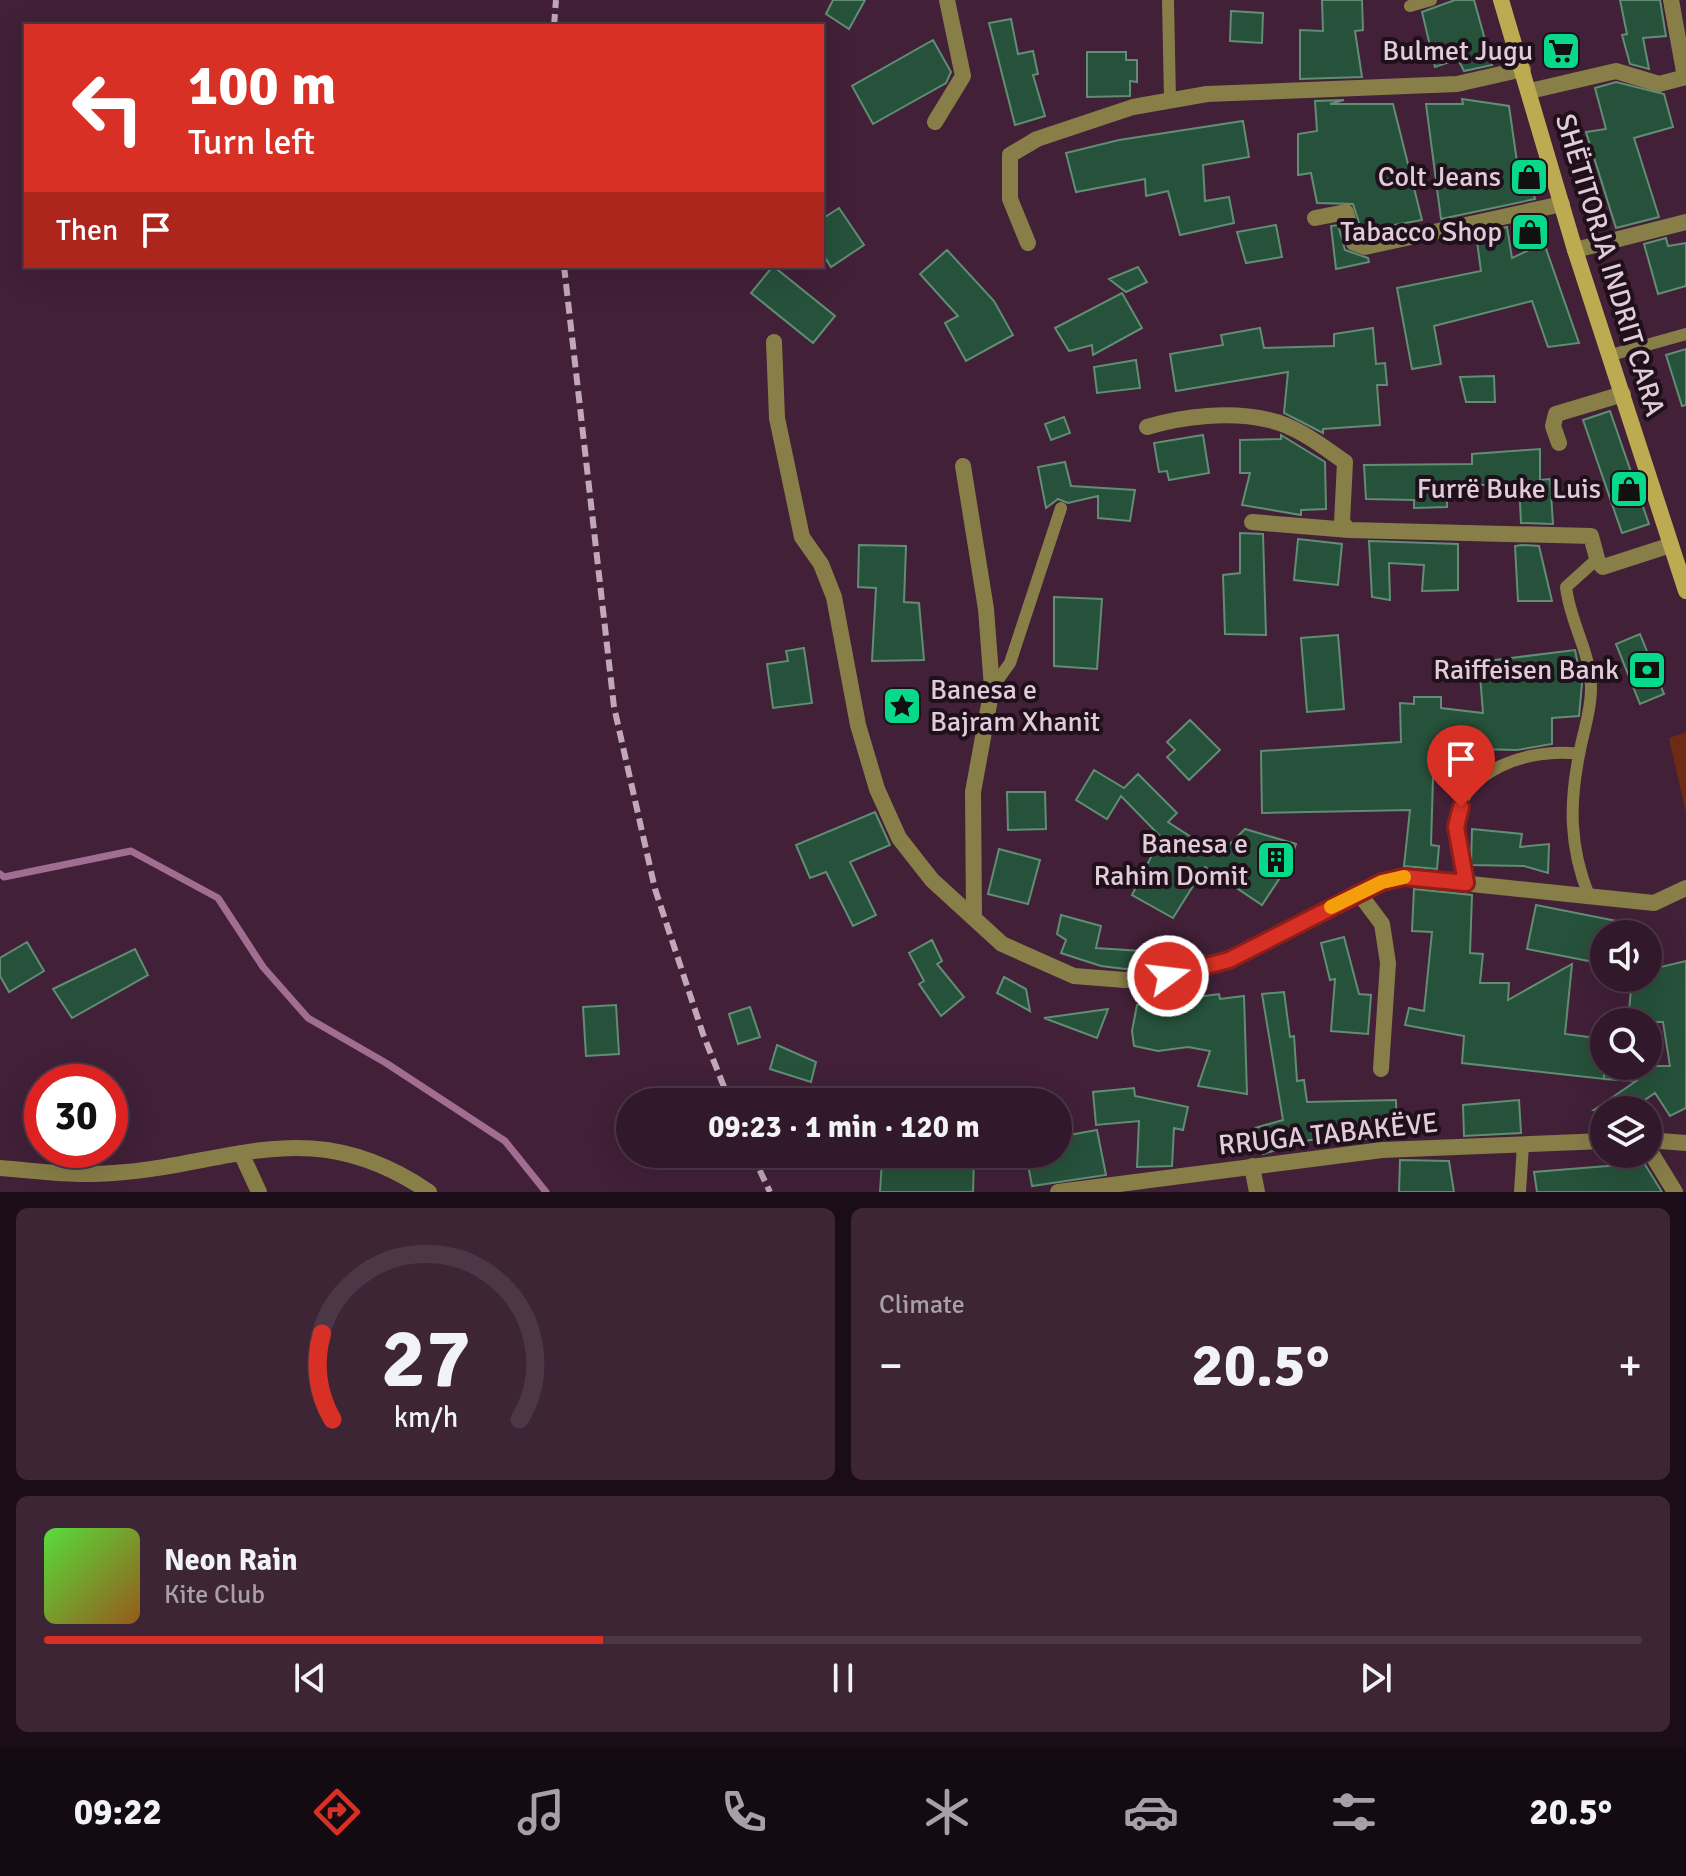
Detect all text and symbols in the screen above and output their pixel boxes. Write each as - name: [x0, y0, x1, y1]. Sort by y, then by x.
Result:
- supermarket icon: Bulmet Jugu: [1540, 30, 1582, 72]
- place label: Bulmet Jugu: [1382, 34, 1533, 68]
- text: 100 m: [188, 51, 336, 120]
- icon: left: [56, 56, 160, 160]
- street label: SHËTITORJA INDRIT CARA: [1548, 110, 1672, 420]
- text: Turn left: [188, 120, 315, 165]
- shop icon: Colt Jeans: [1508, 156, 1550, 198]
- place label: Colt Jeans: [1378, 160, 1501, 194]
- icon: arrive: [134, 208, 178, 252]
- shop icon: Tabacco Shop: [1509, 211, 1551, 253]
- text: Then: [56, 212, 118, 249]
- place label: Tabacco Shop: [1340, 215, 1502, 249]
- shop icon: Furrë Buke Luis: [1608, 468, 1650, 510]
- place label: Furrë Buke Luis: [1417, 472, 1601, 506]
- bank icon: Raiffeisen Bank: [1626, 649, 1668, 691]
- place label: Raiffeisen Bank: [1433, 653, 1619, 687]
- place label: Banesa e Bajram Xhanit: [930, 673, 1100, 739]
- place icon: Banesa e Bajram Xhanit: [881, 685, 923, 727]
- pin: [1427, 725, 1495, 807]
- icon: arrive: [1439, 737, 1483, 781]
- place label: Banesa e Rahim Domit: [1094, 827, 1248, 893]
- building icon: Banesa e Rahim Domit: [1255, 839, 1297, 881]
- map controls: [1590, 920, 1662, 1168]
- button: sound: [1590, 920, 1662, 992]
- position arrow: [1126, 934, 1210, 1018]
- button: search: [1590, 1008, 1662, 1080]
- speed limit sign: 30: [24, 1064, 128, 1168]
- button: layers: [1590, 1096, 1662, 1168]
- street label: RRUGA TABAKËVE: [1216, 1106, 1440, 1162]
- text: 09:23 · 1 min · 120 m: [708, 1109, 980, 1146]
- text: Climate: [879, 1289, 965, 1321]
- text: 27: [381, 1308, 470, 1410]
- text: 20.5°: [1191, 1329, 1330, 1403]
- text: −: [879, 1339, 903, 1393]
- text: +: [1618, 1339, 1642, 1393]
- text: km/h: [393, 1400, 458, 1435]
- text: Neon Rain: [164, 1542, 298, 1579]
- text: Kite Club: [164, 1579, 265, 1611]
- icon: previous: [288, 1656, 332, 1700]
- icon: pause: [821, 1656, 865, 1700]
- icon: next: [1354, 1656, 1398, 1700]
- icon: directions: [309, 1784, 365, 1840]
- icon: music: [513, 1784, 569, 1840]
- icon: phone: [716, 1784, 772, 1840]
- icon: climate: [919, 1784, 975, 1840]
- icon: car: [1123, 1784, 1179, 1840]
- icon: filters: [1326, 1784, 1382, 1840]
- text: 09:22: [74, 1790, 162, 1835]
- text: 20.5°: [1529, 1790, 1612, 1835]

